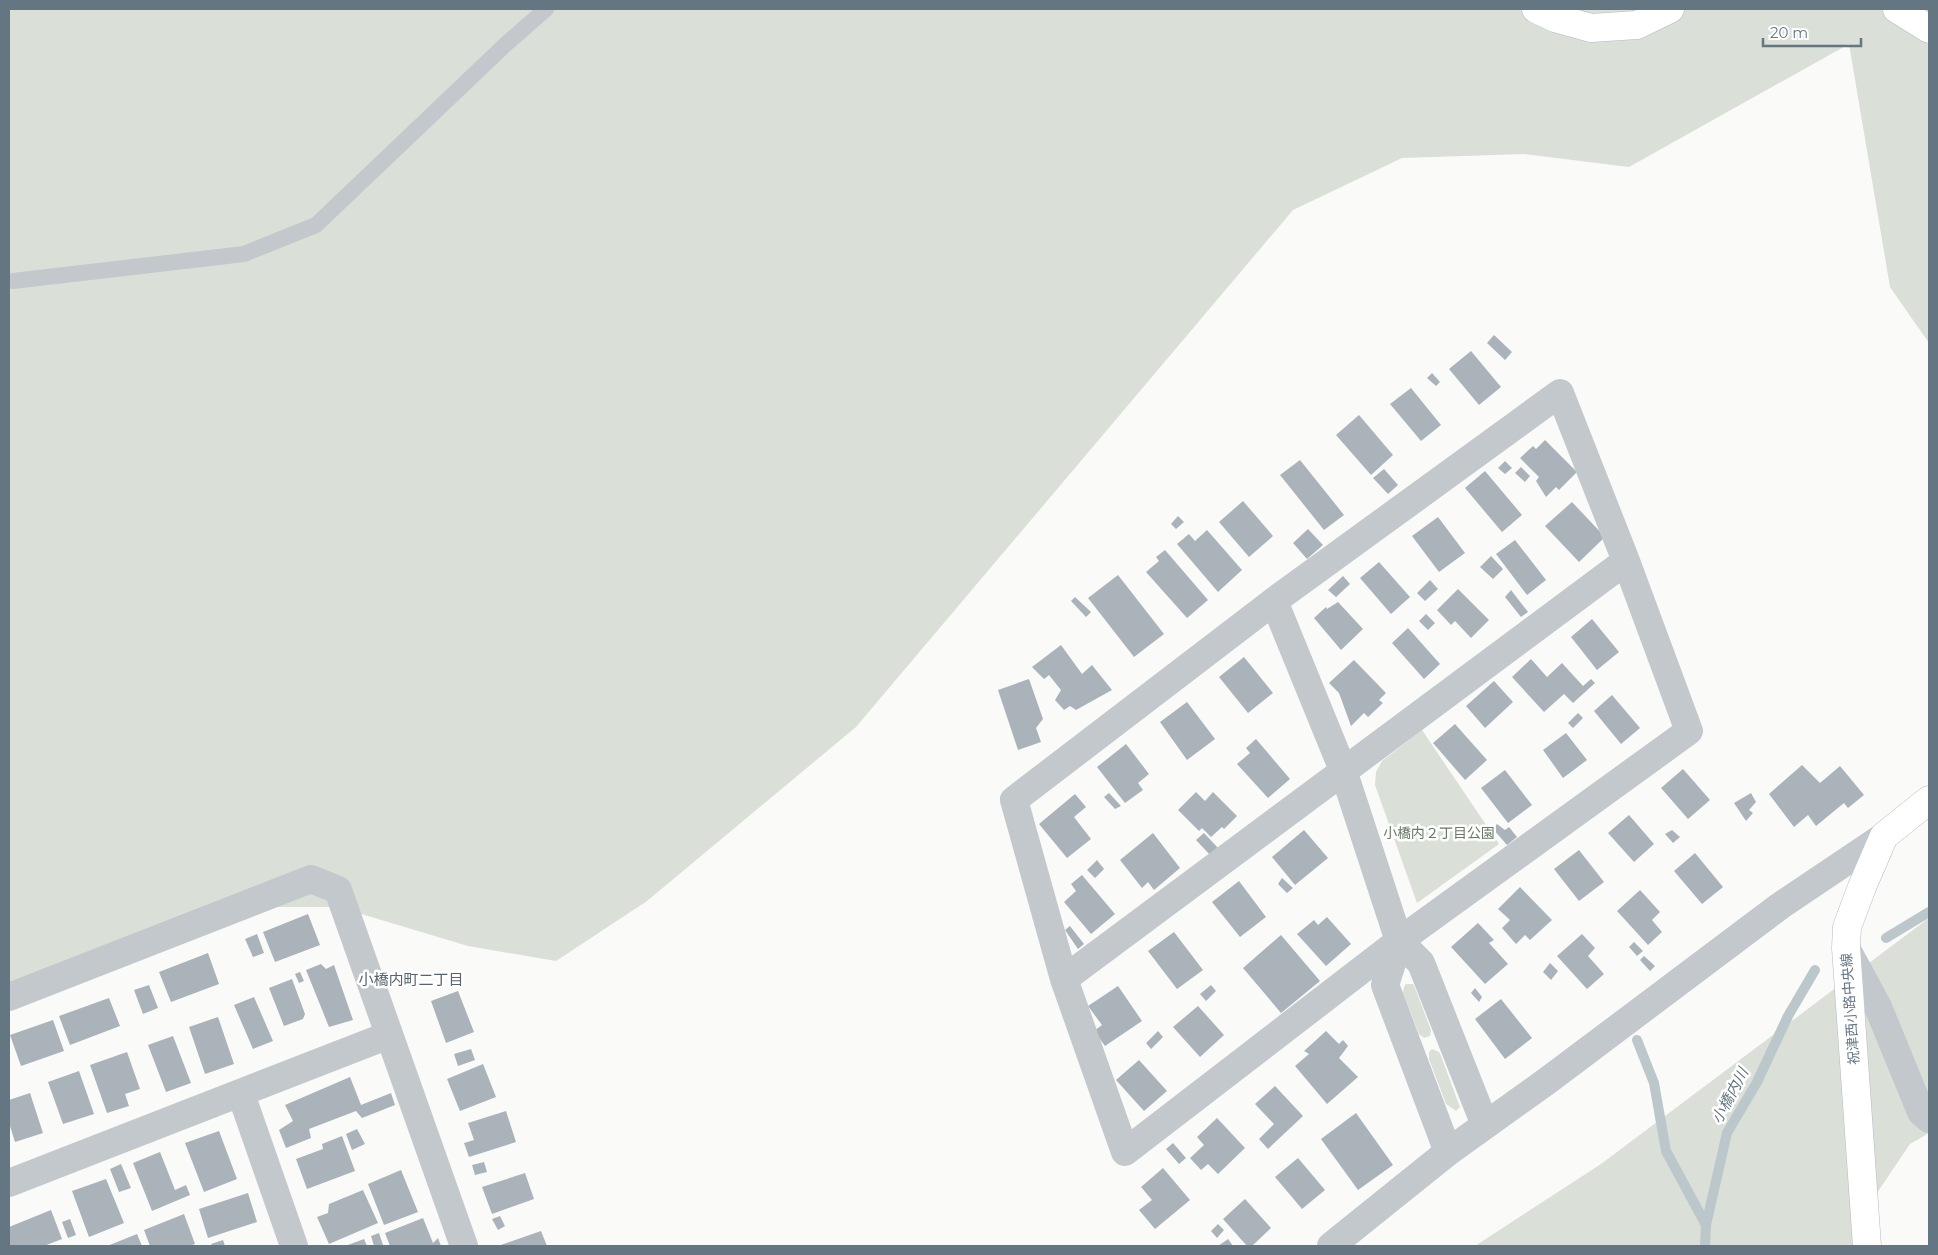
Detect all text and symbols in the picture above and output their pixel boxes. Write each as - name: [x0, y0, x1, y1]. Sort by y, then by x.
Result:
- scale bar: [1763, 15, 1860, 47]
- text: 20 m: [1770, 23, 1808, 42]
- park label: 小橋内２丁目公園: [1383, 824, 1495, 842]
- street label: 祝津西小路中央線: [1837, 953, 1863, 1065]
- district label: 小橋内町二丁目: [358, 970, 464, 989]
- water label: 小橋内川: [1707, 1063, 1753, 1127]

